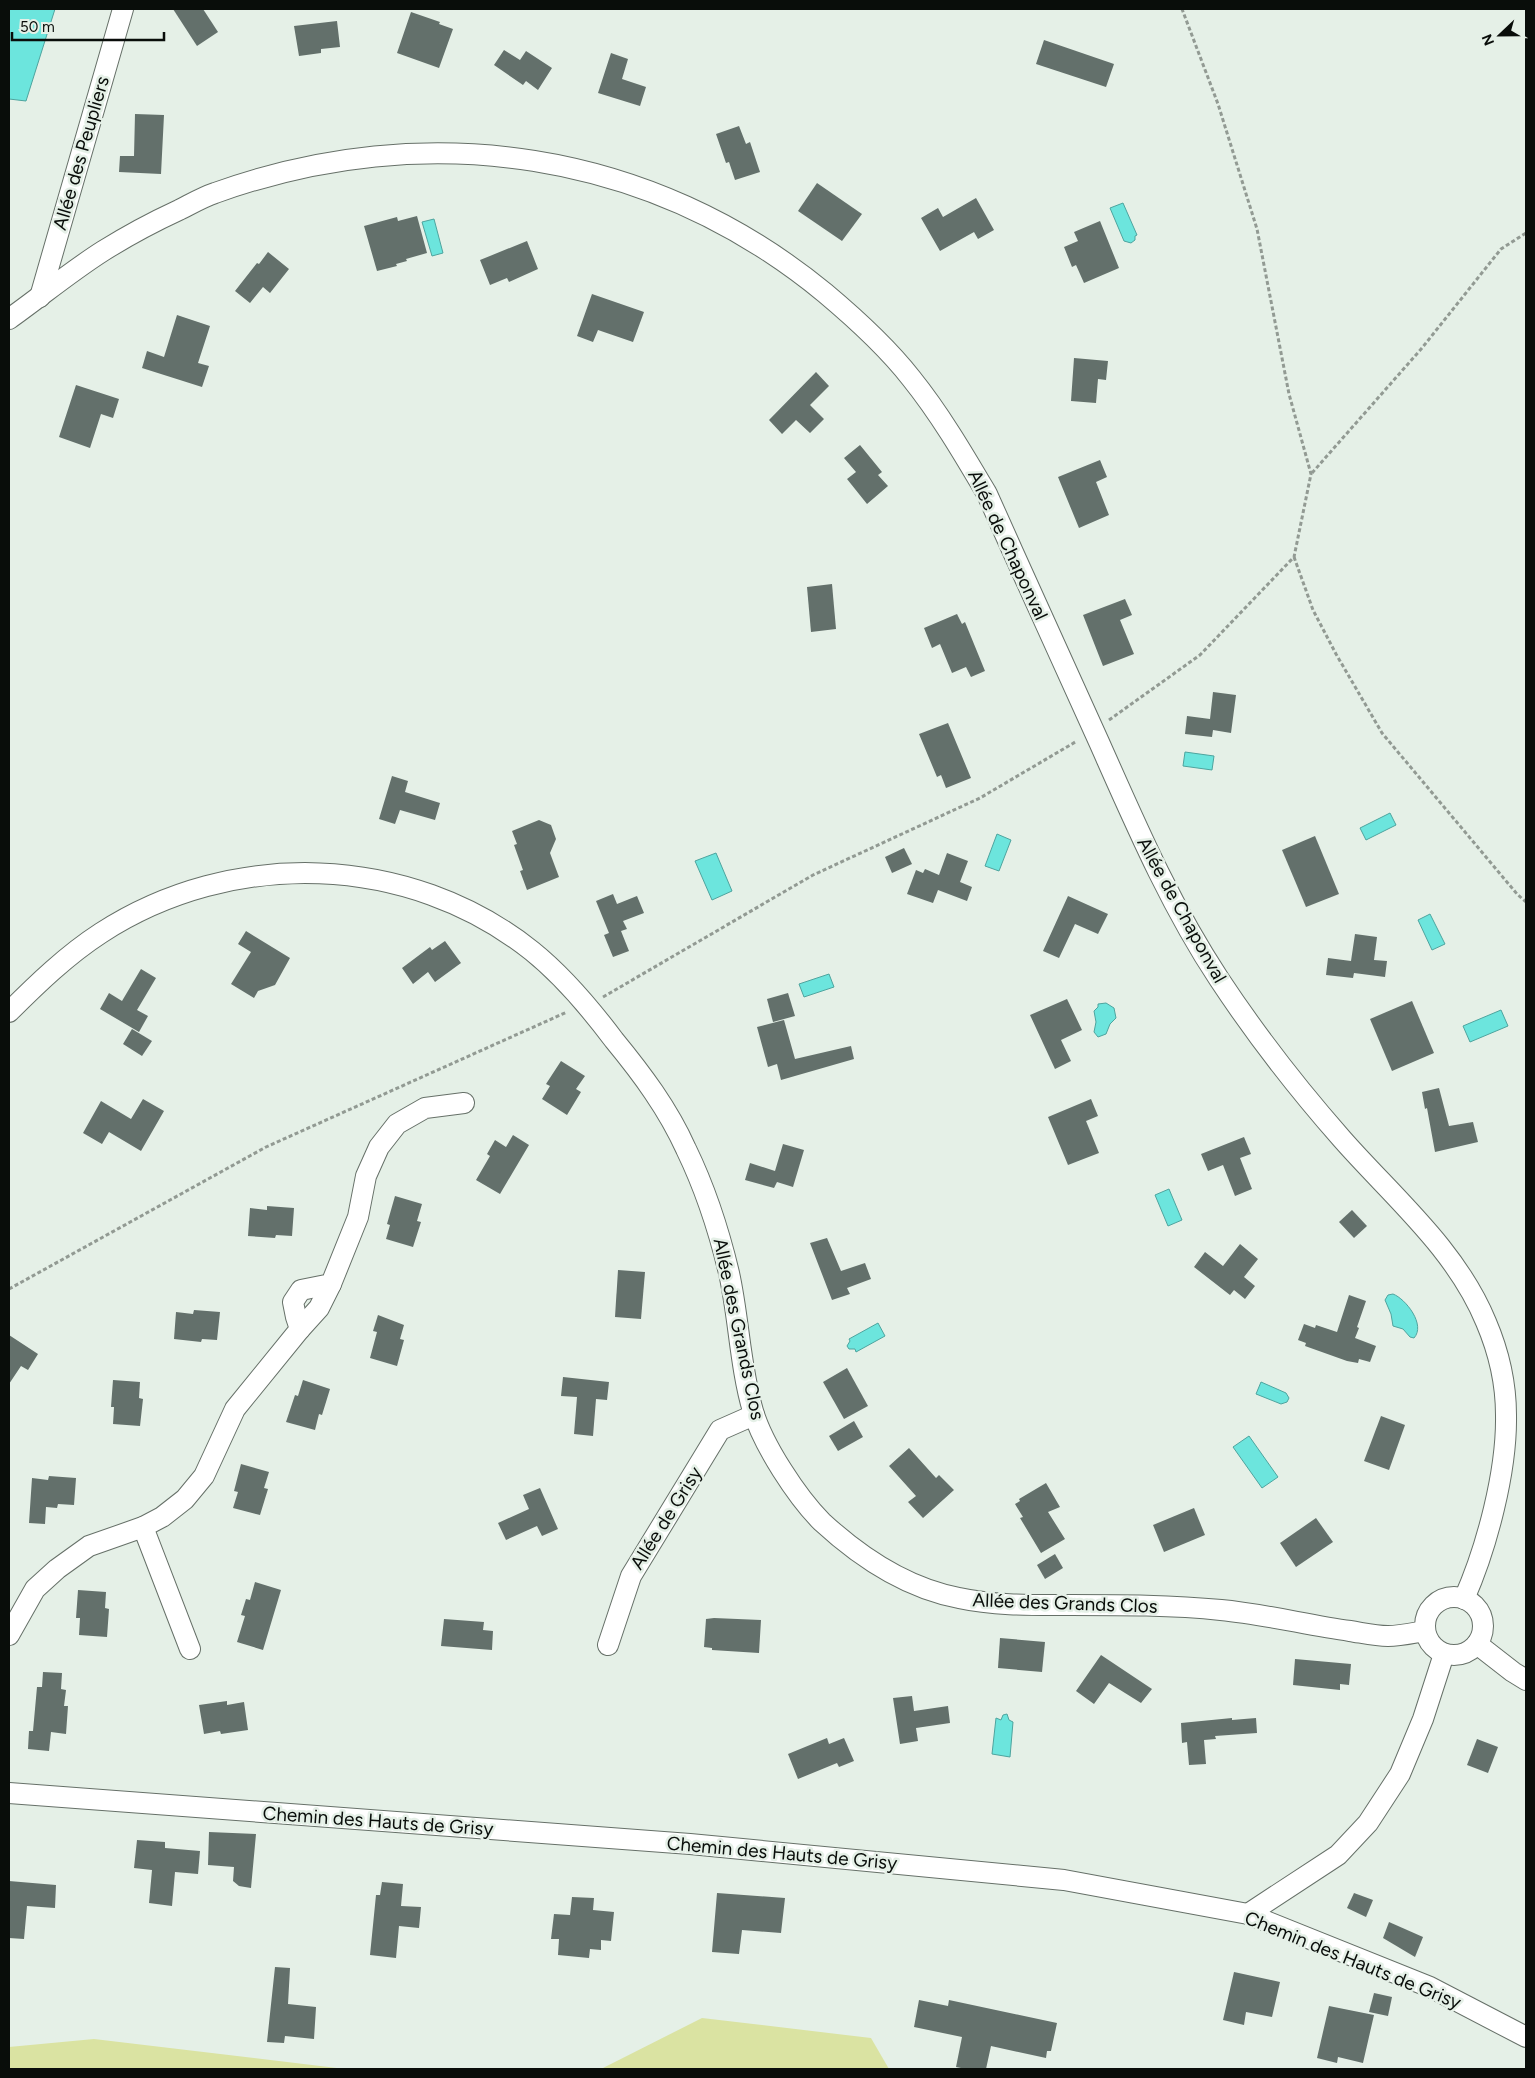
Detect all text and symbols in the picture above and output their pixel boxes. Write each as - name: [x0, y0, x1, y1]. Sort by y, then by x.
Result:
- scale bar: [12, 10, 165, 42]
- north arrow: [1475, 10, 1525, 60]
- text: 50 m: [20, 18, 55, 36]
- text: N: [1479, 31, 1498, 48]
- street label: Allée des Peupliers: [48, 73, 114, 233]
- street label: Allée de Chaponval: [963, 466, 1053, 624]
- street label: Allée de Chaponval: [1132, 833, 1232, 987]
- street label: Allée des Grands Clos: [708, 1236, 770, 1422]
- street label: Allée de Grisy: [625, 1462, 707, 1574]
- street label: Allée des Grands Clos: [972, 1588, 1158, 1618]
- street label: Chemin des Hauts de Grisy: [262, 1801, 494, 1841]
- street label: Chemin des Hauts de Grisy: [666, 1831, 898, 1875]
- street label: Chemin des Hauts de Grisy: [1242, 1906, 1464, 2014]

